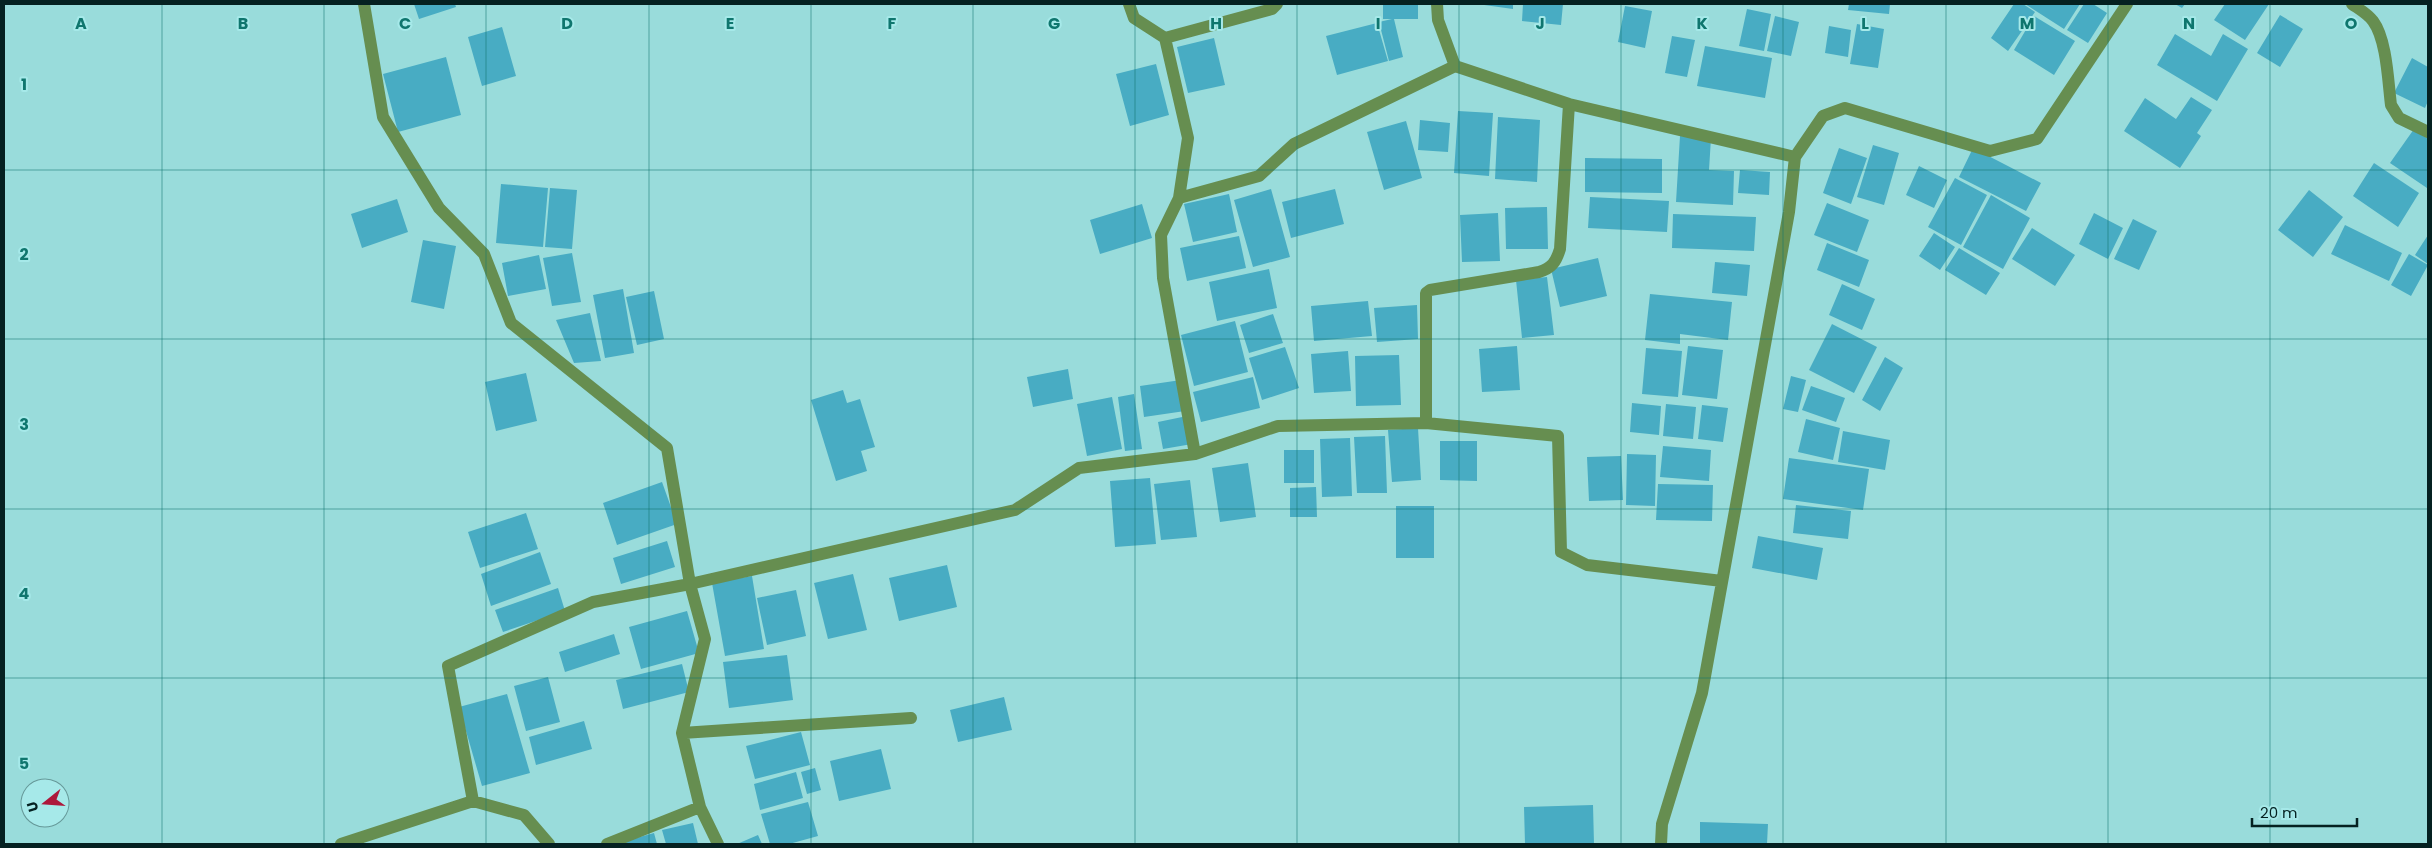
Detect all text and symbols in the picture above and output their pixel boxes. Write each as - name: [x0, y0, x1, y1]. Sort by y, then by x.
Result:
- text: A: [75, 12, 87, 35]
- text: B: [238, 12, 248, 35]
- text: C: [399, 12, 411, 35]
- text: D: [561, 12, 573, 35]
- text: E: [726, 12, 734, 35]
- text: F: [888, 12, 897, 35]
- text: G: [1048, 12, 1060, 35]
- text: H: [1210, 12, 1222, 35]
- text: I: [1376, 12, 1380, 35]
- text: J: [1535, 12, 1545, 35]
- text: K: [1696, 12, 1708, 35]
- text: L: [1861, 12, 1869, 35]
- text: M: [2020, 12, 2034, 35]
- text: N: [2183, 12, 2195, 35]
- text: O: [2345, 12, 2358, 35]
- text: 1: [21, 73, 27, 96]
- text: 2: [19, 243, 29, 266]
- text: 3: [19, 413, 29, 436]
- text: 4: [19, 582, 30, 605]
- text: 5: [19, 752, 29, 775]
- north arrow: [20, 778, 70, 828]
- scale bar: [2252, 796, 2357, 828]
- text: U: [22, 799, 44, 814]
- text: 20 m: [2260, 802, 2298, 823]

